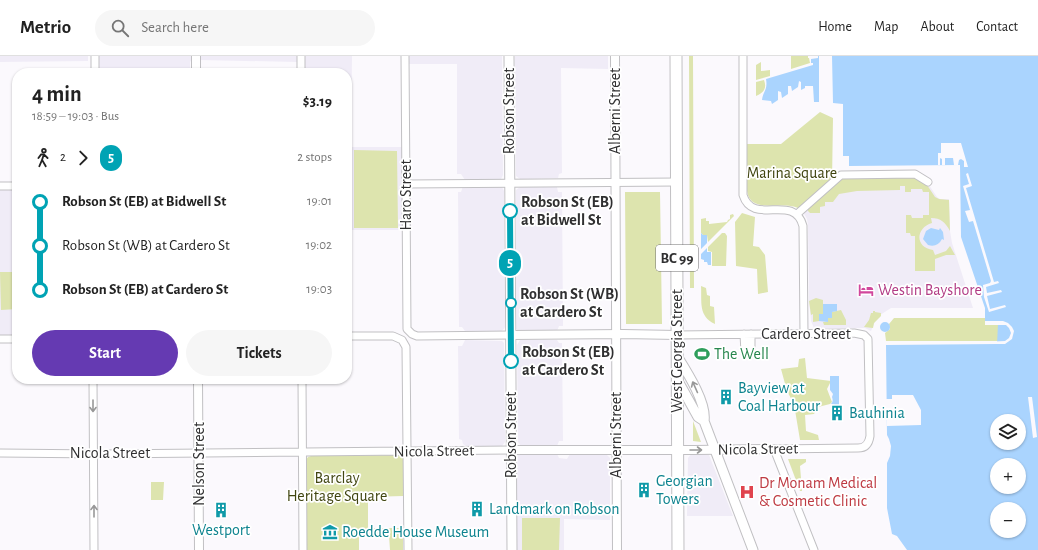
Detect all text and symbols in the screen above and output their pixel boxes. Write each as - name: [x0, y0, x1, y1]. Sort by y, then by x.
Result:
- search box: [95, 10, 375, 46]
- icon: search: [109, 17, 131, 39]
- text: Metrio: [20, 18, 71, 37]
- text: Search here: [141, 20, 209, 35]
- text: Home: [818, 20, 852, 34]
- text: Map: [874, 20, 898, 34]
- text: About: [920, 20, 954, 34]
- text: Contact: [976, 20, 1018, 34]
- street label: Robson Street: [501, 68, 517, 154]
- street label: Alberni Street: [607, 68, 623, 154]
- text: 4 min: [32, 83, 82, 105]
- text: $3.19: [303, 94, 332, 109]
- text: 18:59 – 19:03 · Bus: [32, 110, 119, 123]
- icon: walk: [32, 147, 54, 169]
- icon: forward: [72, 147, 94, 169]
- text: 2: [60, 151, 66, 164]
- text: 5: [108, 151, 114, 165]
- text: 2 stops: [297, 151, 332, 164]
- street label: Haro Street: [398, 159, 414, 231]
- park label: Marina Square: [747, 165, 837, 181]
- text: Robson St (EB) at Bidwell St: [62, 194, 226, 209]
- place label: Robson St (EB) at Bidwell St: [521, 194, 614, 228]
- text: 19:01: [307, 195, 332, 208]
- marker: Robson St (EB) at Bidwell St: [502, 203, 518, 219]
- text: Robson St (WB) at Cardero St: [62, 238, 230, 253]
- text: 19:02: [306, 239, 332, 252]
- road number: BC 99: [656, 245, 698, 271]
- line badge: 5: [497, 250, 523, 276]
- text: 5: [507, 256, 513, 270]
- hotel icon: Westin Bayshore: [857, 281, 875, 299]
- text: Robson St (EB) at Cardero St: [62, 282, 228, 297]
- place label: Westin Bayshore: [878, 282, 982, 299]
- text: 19:03: [306, 283, 332, 296]
- place label: Robson St (WB) at Cardero St: [520, 286, 619, 320]
- street label: West Georgia Street: [669, 289, 685, 413]
- marker: Robson St (WB) at Cardero St: [505, 297, 517, 309]
- street label: Cardero Street: [761, 326, 851, 342]
- button: Start: [32, 330, 178, 376]
- button: Tickets: [186, 330, 332, 376]
- place label: Robson St (EB) at Cardero St: [522, 344, 615, 378]
- sports icon: The Well: [693, 345, 711, 363]
- place label: The Well: [714, 346, 769, 362]
- marker: Robson St (EB) at Cardero St: [503, 353, 519, 369]
- place label: Bayview at Coal Harbour: [738, 380, 821, 414]
- one-way arrow: [691, 382, 698, 394]
- building icon: Bayview at Coal Harbour: [717, 388, 735, 406]
- street label: Robson Street: [503, 392, 519, 478]
- street label: Alberni Street: [608, 392, 624, 478]
- one-way arrow: [89, 399, 97, 412]
- building icon: Bauhinia: [828, 404, 846, 422]
- place label: Bauhinia: [849, 405, 905, 421]
- map controls: [990, 414, 1026, 538]
- button: layers: [990, 414, 1026, 450]
- street label: Nelson Street: [191, 422, 207, 506]
- street label: Nicola Street: [718, 440, 798, 458]
- street label: Nicola Street: [394, 442, 474, 460]
- street label: Nicola Street: [70, 445, 150, 461]
- one-way arrow: [689, 446, 702, 454]
- button: +: [990, 458, 1026, 494]
- park label: Barclay Heritage Square: [287, 470, 387, 504]
- place label: Georgian Towers: [656, 473, 713, 507]
- place label: Dr Monam Medical & Cosmetic Clinic: [759, 475, 877, 509]
- building icon: Georgian Towers: [635, 481, 653, 499]
- hospital icon: Dr Monam Medical & Cosmetic Clinic: [738, 483, 756, 501]
- building icon: Landmark on Robson: [468, 500, 486, 518]
- building icon: Westport: [212, 501, 230, 519]
- place label: Landmark on Robson: [489, 501, 619, 517]
- button: −: [990, 502, 1026, 538]
- one-way arrow: [90, 505, 98, 518]
- place label: Westport: [192, 522, 250, 538]
- museum icon: Roedde House Museum: [321, 523, 339, 541]
- place label: Roedde House Museum: [342, 524, 489, 540]

